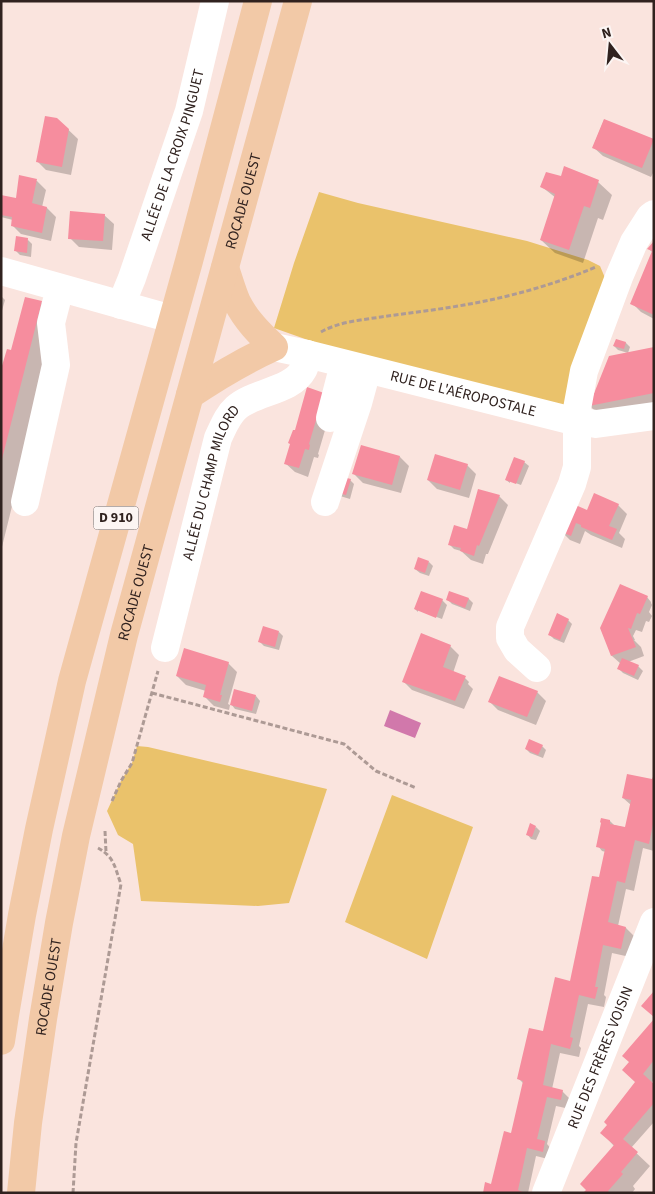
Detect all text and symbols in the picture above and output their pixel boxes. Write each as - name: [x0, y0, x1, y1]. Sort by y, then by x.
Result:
- north arrow: [585, 20, 635, 70]
- text: N: [599, 23, 614, 44]
- street label: ALLÉE DE LA CROIX PINGUET: [135, 67, 209, 243]
- street label: ROCADE OUEST: [220, 151, 266, 251]
- street label: RUE DE L'AÉROPOSTALE: [388, 365, 539, 422]
- street label: ALLÉE DU CHAMP MILORD: [177, 400, 244, 562]
- road number: D 910: [94, 506, 138, 530]
- street label: ROCADE OUEST: [113, 542, 159, 643]
- street label: ROCADE OUEST: [30, 936, 67, 1037]
- street label: RUE DES FRÈRES VOISIN: [562, 983, 638, 1132]

